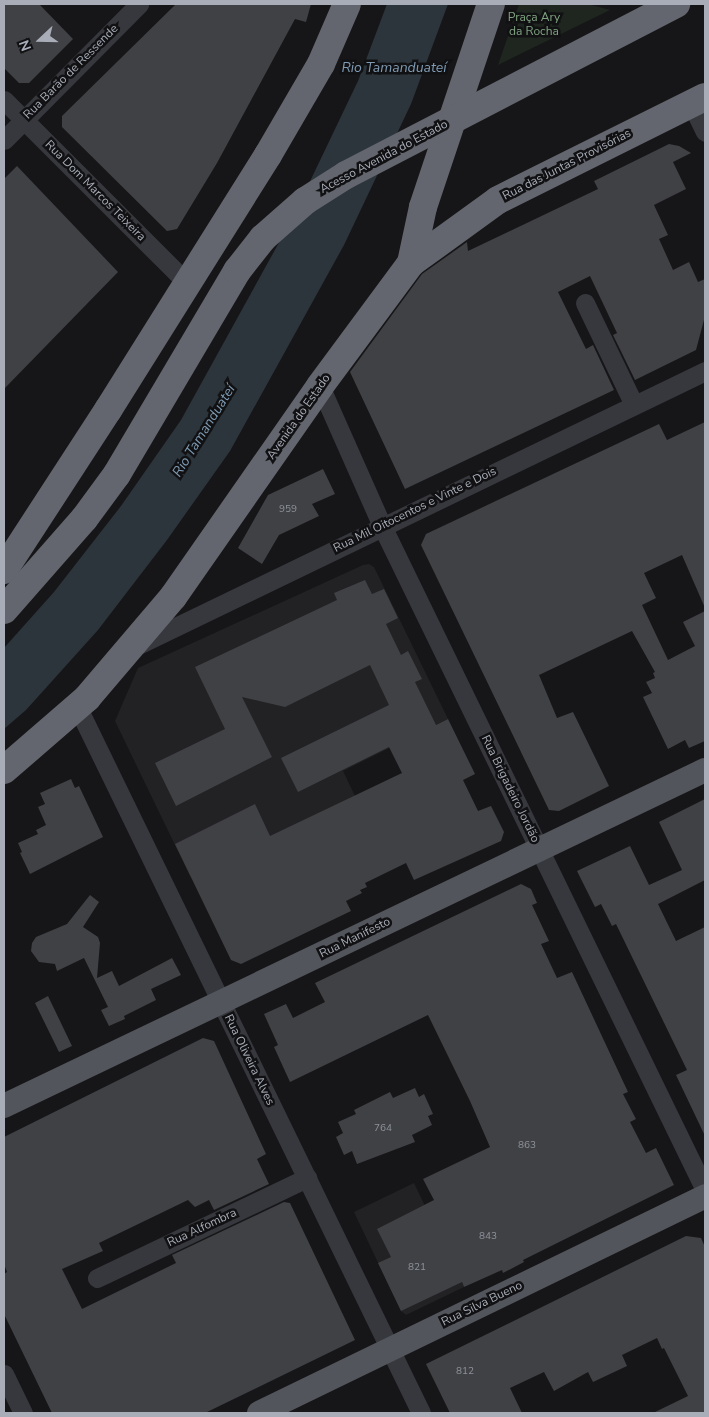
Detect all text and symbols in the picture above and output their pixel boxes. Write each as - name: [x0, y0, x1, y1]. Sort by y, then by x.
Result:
- park label: Praça Ary da Rocha: [508, 11, 560, 39]
- north arrow: [15, 15, 65, 65]
- street label: Rua Barão de Ressende: [21, 22, 121, 122]
- text: N: [15, 37, 36, 54]
- water label: Rio Tamanduateí: [341, 60, 447, 76]
- street label: Acesso Avenida do Estado: [318, 117, 450, 197]
- street label: Rua das Juntas Provisórias: [500, 126, 634, 204]
- street label: Rua Dom Marcos Teixeira: [42, 138, 148, 244]
- street label: Avenida do Estado: [264, 372, 334, 462]
- water label: Rio Tamanduateí: [169, 382, 239, 480]
- street label: Rua Mil Oitocentos e Vinte e Dois: [331, 464, 499, 556]
- house number: 959: [279, 504, 297, 516]
- street label: Rua Brigadeiro Jordão: [478, 733, 542, 845]
- street label: Rua Manifesto: [317, 915, 393, 961]
- street label: Rua Oliveira Alves: [221, 1012, 277, 1108]
- house number: 764: [374, 1123, 392, 1135]
- house number: 863: [518, 1140, 536, 1152]
- street label: Rua Alfombra: [165, 1206, 239, 1250]
- house number: 843: [479, 1231, 497, 1243]
- house number: 821: [408, 1262, 426, 1274]
- street label: Rua Silva Bueno: [439, 1278, 525, 1330]
- house number: 812: [456, 1366, 474, 1378]

